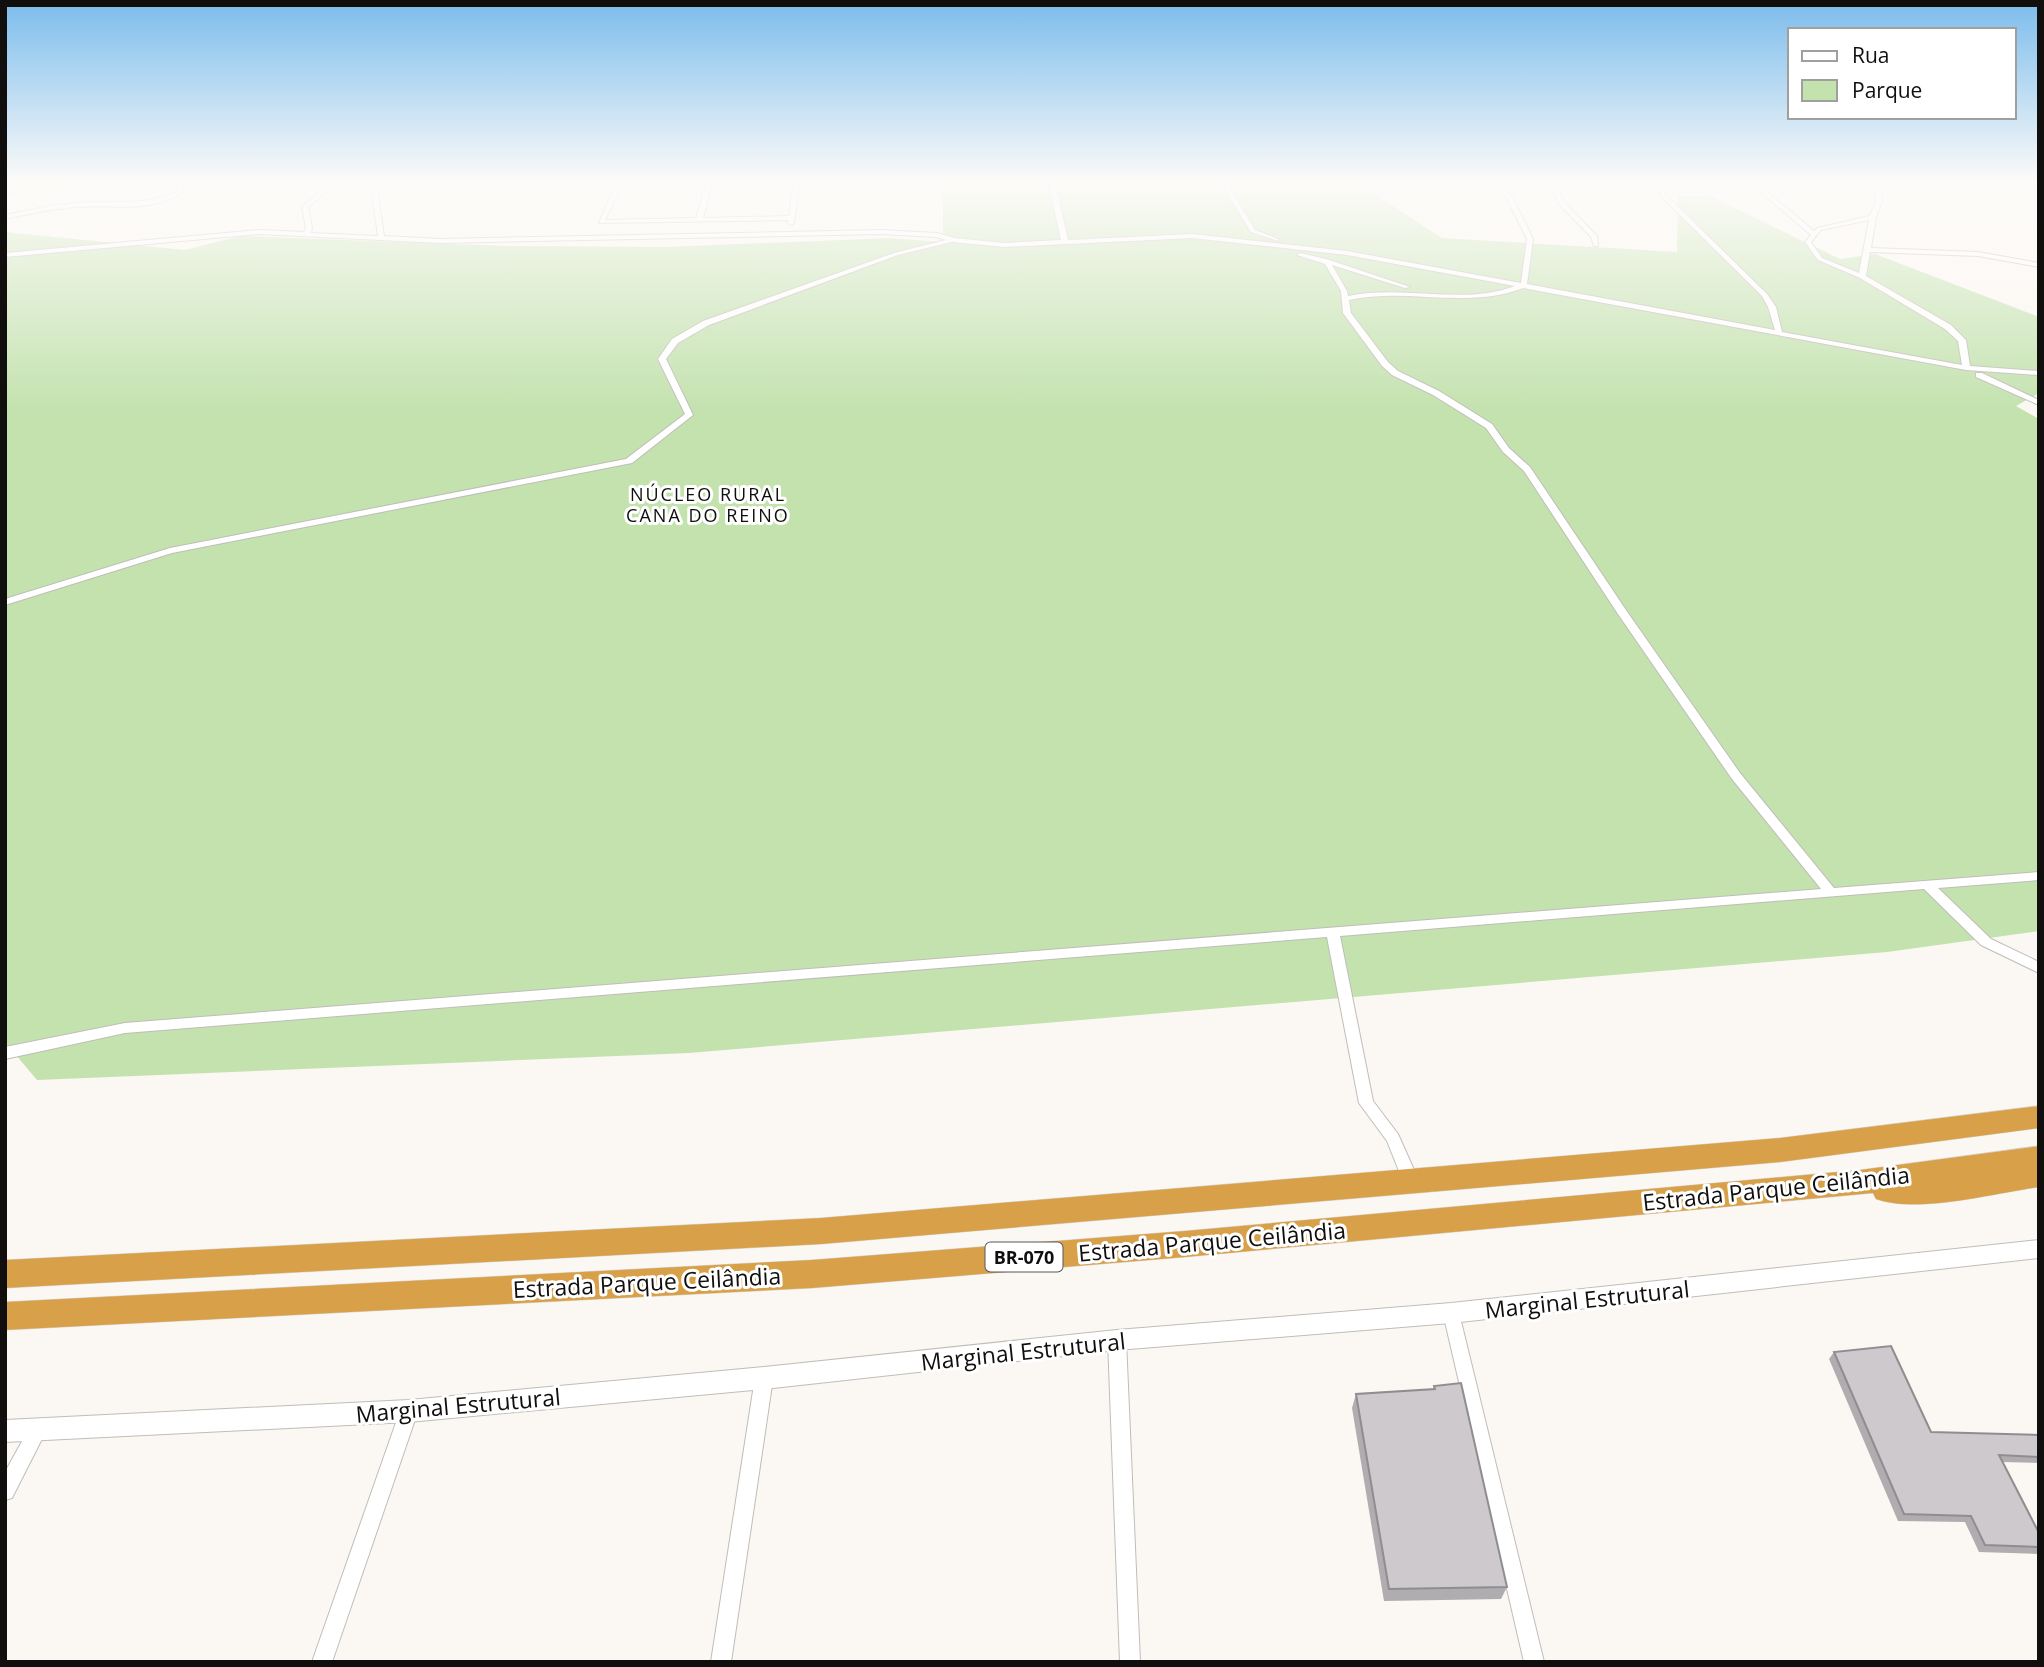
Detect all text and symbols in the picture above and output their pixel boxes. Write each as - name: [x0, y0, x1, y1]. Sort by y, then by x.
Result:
- legend: [1788, 28, 2016, 119]
- text: Rua: [1852, 41, 1890, 69]
- text: Parque: [1852, 76, 1922, 104]
- district label: NÚCLEO RURAL CANA DO REINO: [626, 482, 790, 527]
- street label: Estrada Parque Ceilândia: [1641, 1158, 1911, 1218]
- street label: Estrada Parque Ceilândia: [1077, 1213, 1347, 1269]
- road number: BR-070: [986, 1242, 1062, 1272]
- street label: Estrada Parque Ceilândia: [512, 1259, 782, 1305]
- street label: Marginal Estrutural: [1483, 1272, 1691, 1326]
- street label: Marginal Estrutural: [919, 1324, 1127, 1378]
- street label: Marginal Estrutural: [354, 1380, 562, 1430]

